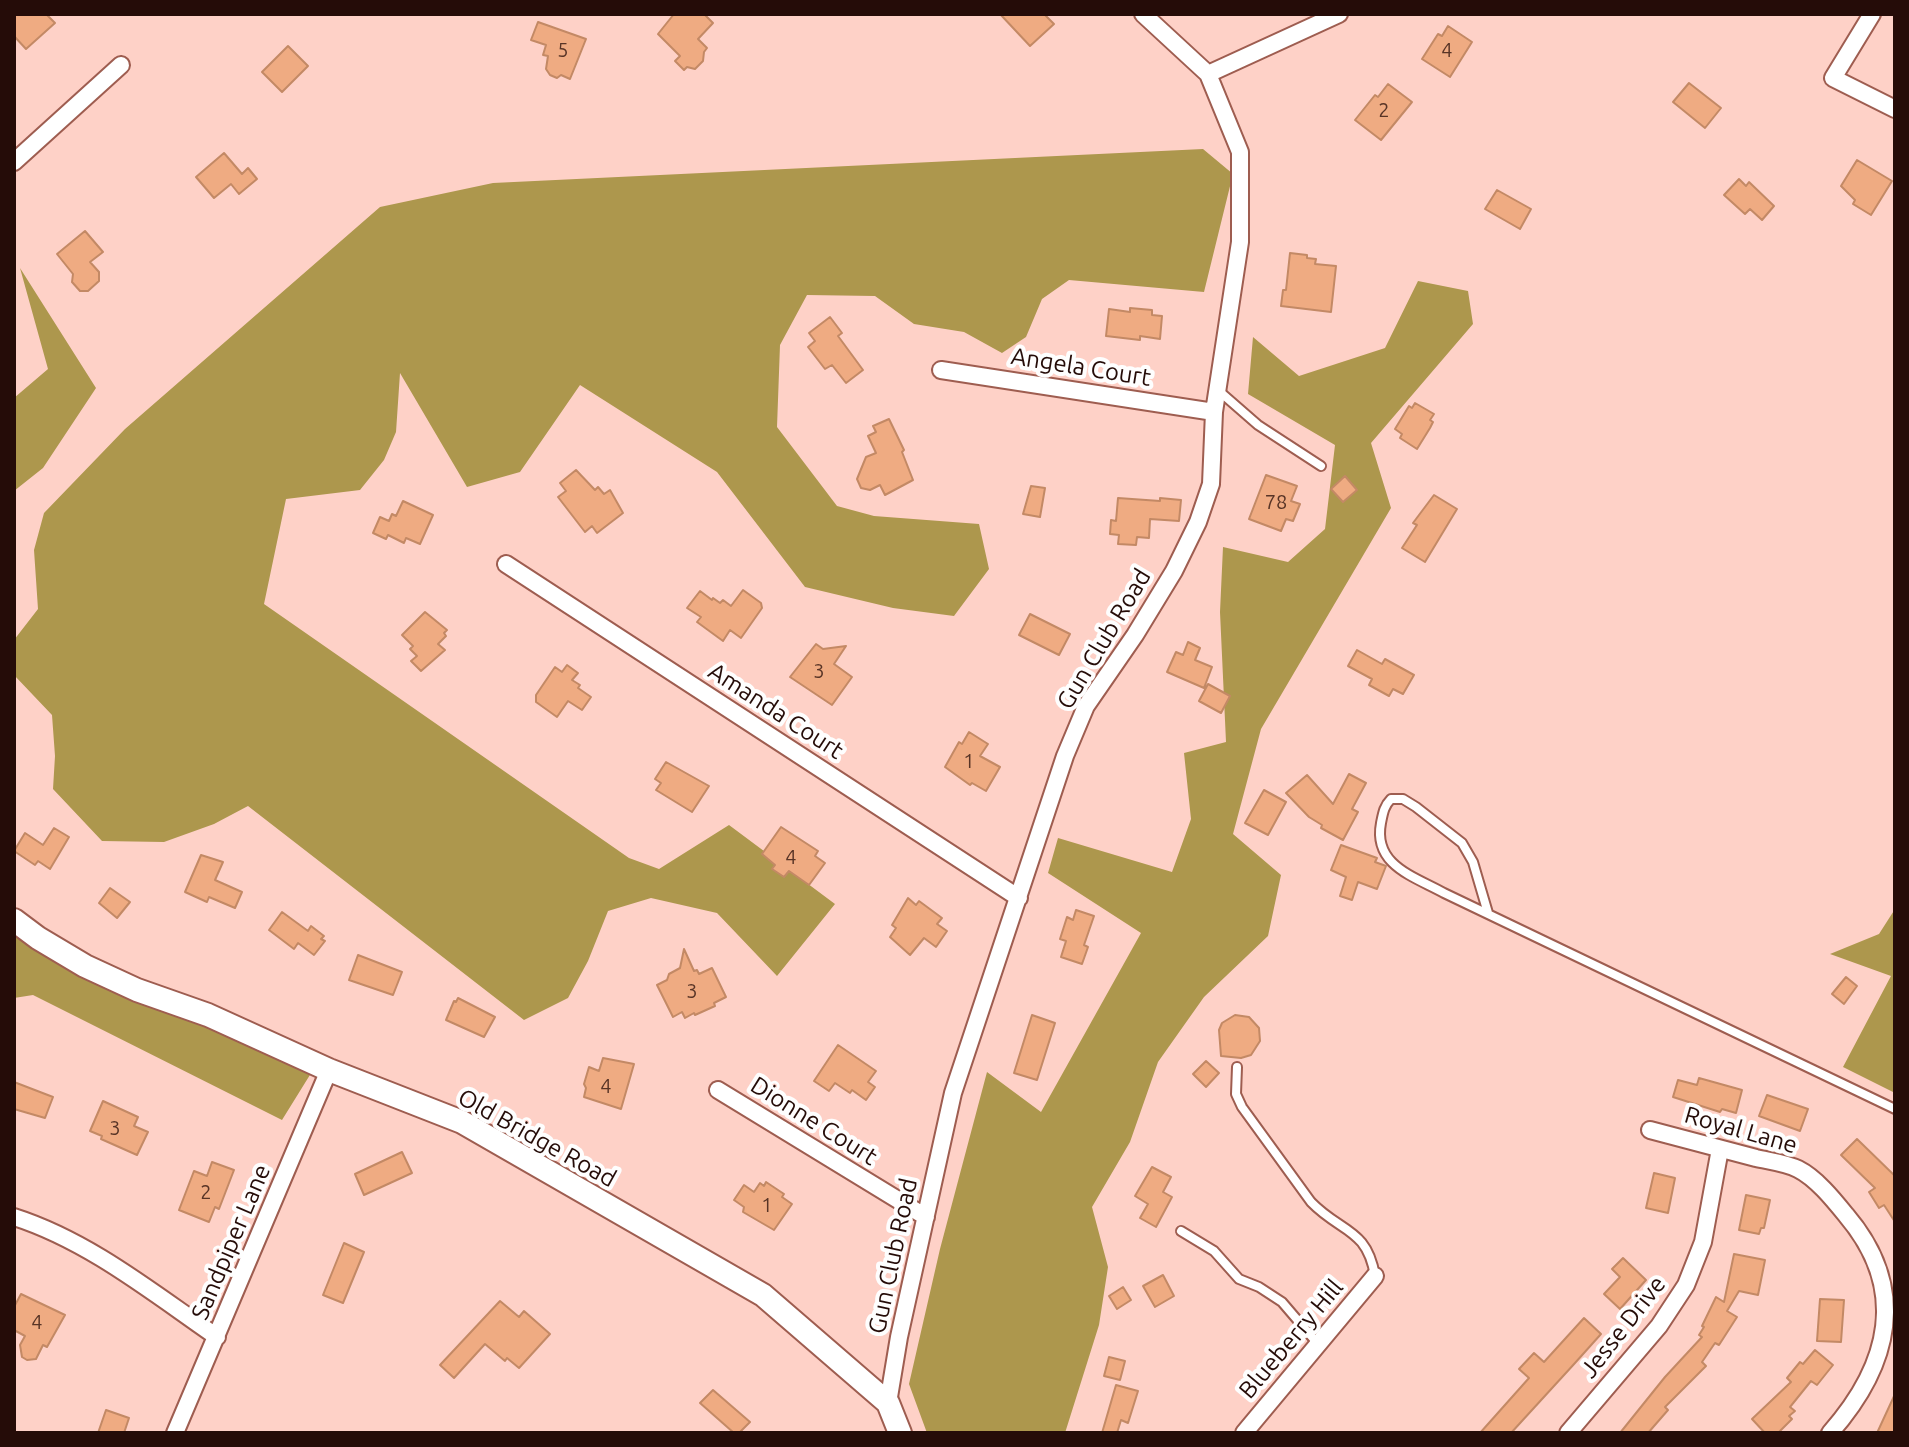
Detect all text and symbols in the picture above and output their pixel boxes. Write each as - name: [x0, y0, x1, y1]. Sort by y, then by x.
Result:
- house number: 5: [557, 38, 569, 62]
- house number: 4: [1441, 38, 1453, 62]
- house number: 2: [1378, 98, 1390, 122]
- street label: Angela Court: [1009, 342, 1153, 392]
- house number: 78: [1265, 490, 1287, 514]
- street label: Gun Club Road: [1051, 564, 1157, 714]
- street label: Amanda Court: [703, 657, 849, 765]
- house number: 3: [813, 659, 825, 683]
- house number: 1: [963, 749, 975, 773]
- house number: 4: [785, 845, 797, 869]
- house number: 3: [686, 979, 698, 1003]
- street label: Dionne Court: [745, 1071, 883, 1171]
- house number: 4: [600, 1074, 612, 1098]
- street label: Old Bridge Road: [453, 1083, 621, 1193]
- street label: Royal Lane: [1681, 1100, 1801, 1160]
- house number: 3: [109, 1116, 121, 1140]
- street label: Sandpiper Lane: [185, 1160, 277, 1324]
- street label: Gun Club Road: [862, 1176, 924, 1336]
- house number: 2: [200, 1180, 212, 1204]
- house number: 1: [761, 1193, 773, 1217]
- street label: Jesse Drive: [1574, 1270, 1672, 1384]
- street label: Blueberry Hill: [1233, 1274, 1349, 1404]
- house number: 4: [31, 1310, 43, 1334]

